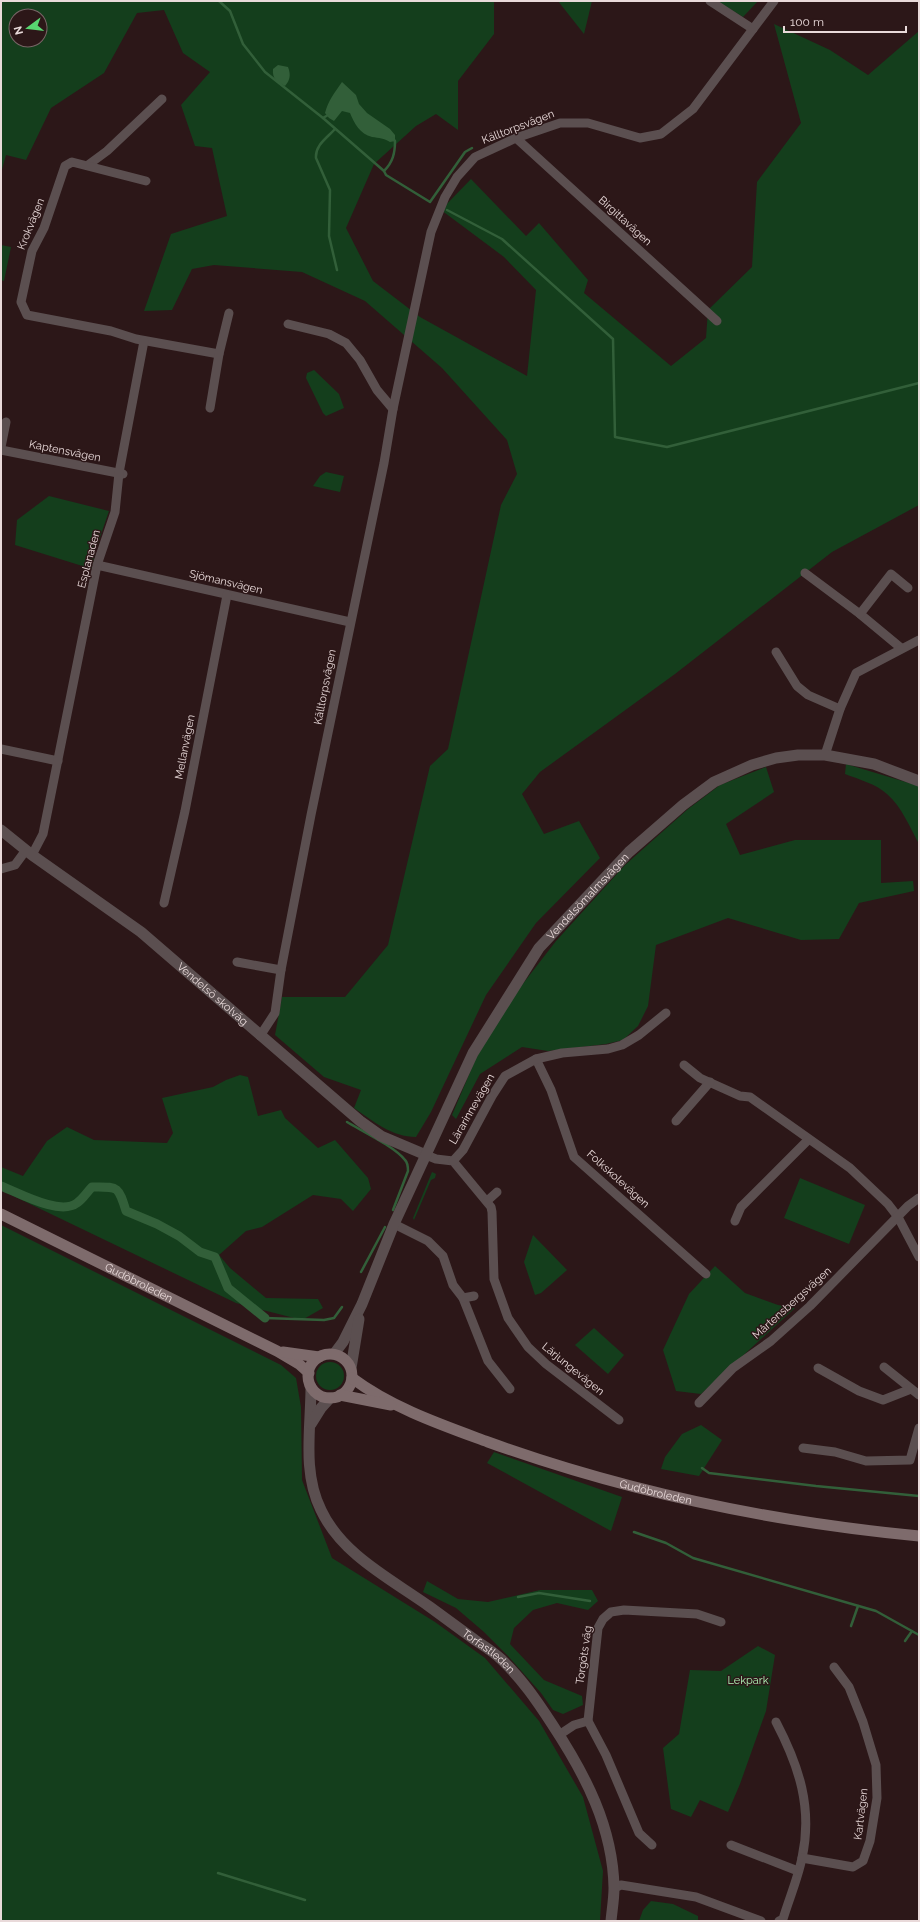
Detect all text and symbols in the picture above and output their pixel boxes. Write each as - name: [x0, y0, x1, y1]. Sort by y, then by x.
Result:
- north arrow: [8, 8, 48, 48]
- scale bar: [784, 8, 906, 34]
- text: 100 m: [790, 15, 824, 29]
- text: N: [11, 25, 26, 36]
- street label: Källtorpsvägen: [480, 107, 556, 147]
- street label: Birgittavägen: [596, 194, 654, 248]
- street label: Krokvägen: [15, 196, 47, 252]
- street label: Kaptensvägen: [28, 438, 102, 464]
- street label: Esplanaden: [75, 528, 103, 590]
- street label: Sjömansvägen: [188, 567, 264, 597]
- street label: Källtorpsvägen: [311, 648, 339, 726]
- street label: Mellanvägen: [172, 714, 198, 780]
- street label: Vendelsömalmsvägen: [544, 850, 631, 942]
- street label: Vendelsö skolväg: [175, 960, 251, 1028]
- street label: Lärarinnevägen: [447, 1072, 497, 1146]
- street label: Folkskolevägen: [584, 1148, 652, 1210]
- street label: Gudöbroleden: [103, 1260, 175, 1305]
- street label: Mårtensbergsvägen: [750, 1264, 834, 1342]
- street label: Lärjungevägen: [539, 1340, 607, 1398]
- street label: Gudöbroleden: [618, 1477, 693, 1507]
- street label: Torgöts väg: [573, 1625, 595, 1685]
- street label: Torfastleden: [460, 1626, 518, 1676]
- park label: Lekpark: [727, 1674, 769, 1687]
- street label: Kartvägen: [851, 1787, 871, 1841]

